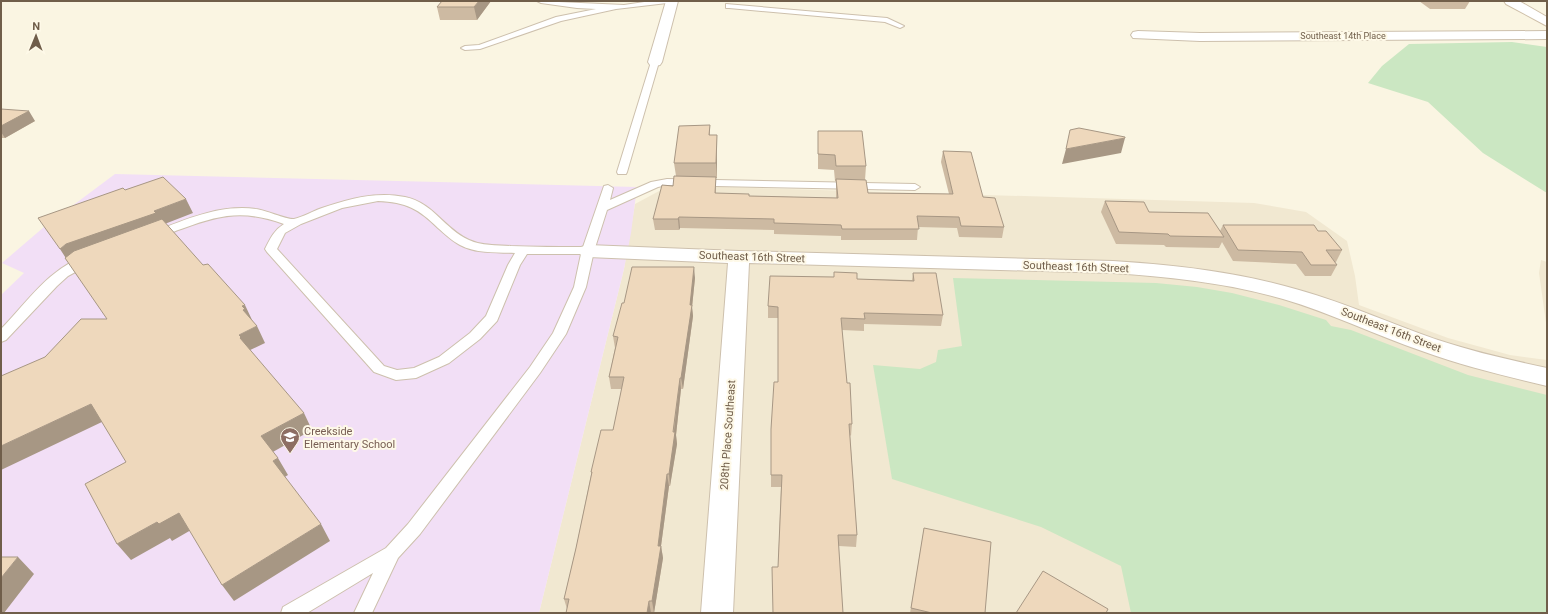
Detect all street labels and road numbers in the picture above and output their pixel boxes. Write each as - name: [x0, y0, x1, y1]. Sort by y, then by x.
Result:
- street label: Southeast 14th Place: [1300, 31, 1386, 41]
- street label: Southeast 16th Street: [699, 249, 806, 265]
- street label: Southeast 16th Street: [1023, 259, 1130, 275]
- street label: Southeast 16th Street: [1339, 305, 1443, 355]
- street label: 208th Place Southeast: [718, 379, 738, 491]

